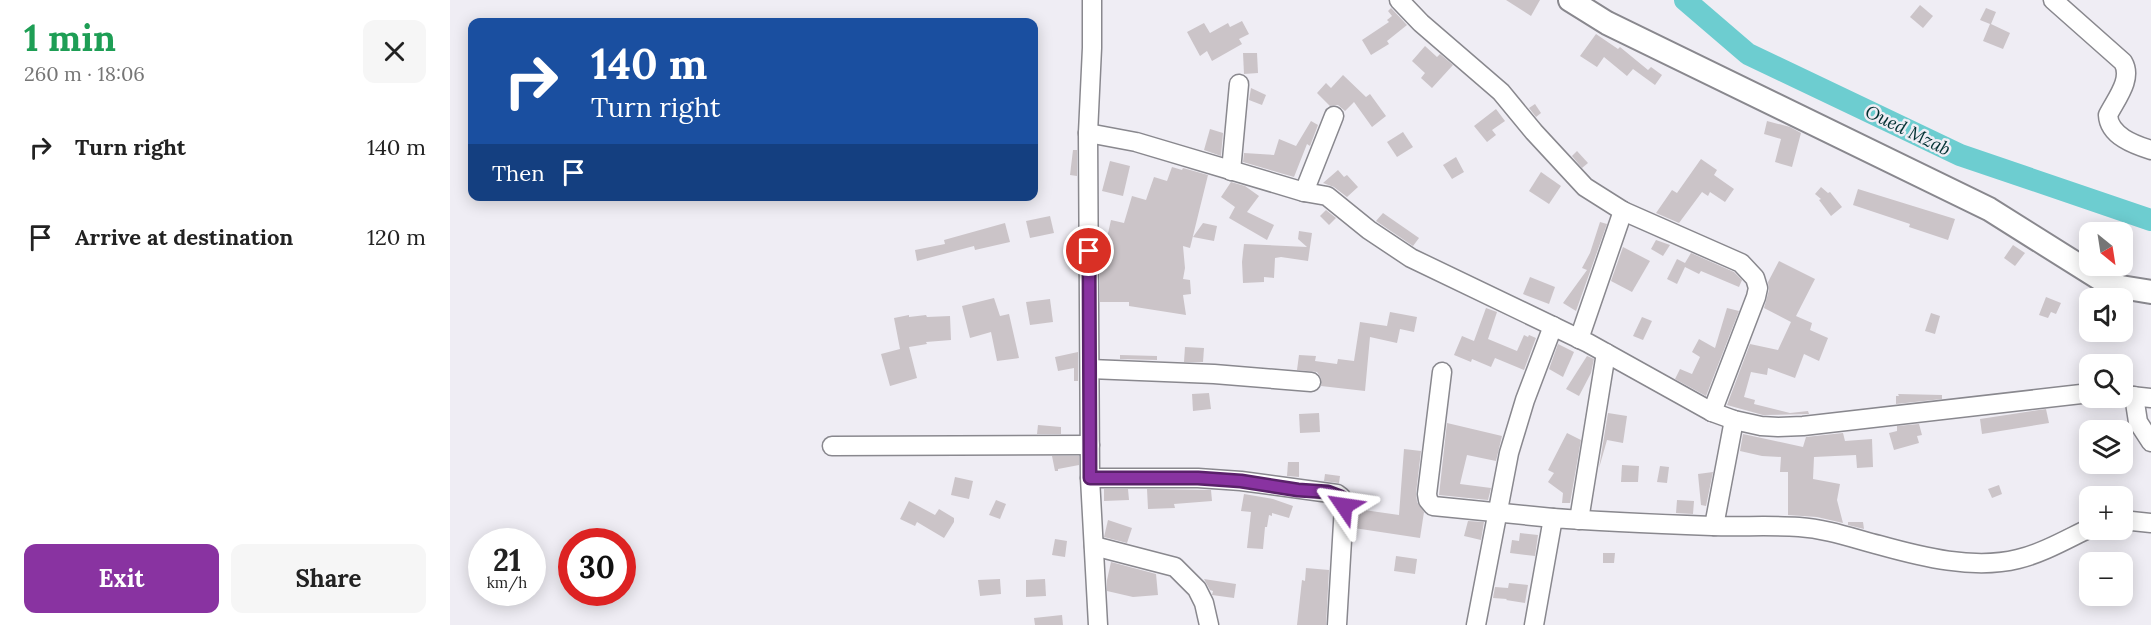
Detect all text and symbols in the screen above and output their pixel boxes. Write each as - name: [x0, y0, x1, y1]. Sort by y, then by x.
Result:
- text: 1 min: [24, 15, 116, 61]
- button: close: [363, 20, 426, 83]
- text: 140 m: [591, 37, 707, 91]
- icon: right: [492, 42, 570, 120]
- text: 260 m · 18:06: [24, 61, 145, 86]
- text: Turn right: [591, 90, 720, 124]
- water label: Oued Mzab: [1862, 99, 1954, 161]
- icon: right: [24, 131, 57, 164]
- text: Turn right: [75, 133, 186, 161]
- text: 140 m: [367, 133, 426, 161]
- icon: arrive: [557, 156, 590, 189]
- text: Then: [492, 159, 545, 187]
- icon: arrive: [24, 221, 57, 254]
- north arrow: [2079, 222, 2133, 276]
- map controls: [2079, 222, 2133, 606]
- text: Arrive at destination: [75, 223, 293, 251]
- text: 120 m: [367, 223, 426, 251]
- pin: [1063, 225, 1114, 276]
- icon: arrive: [1072, 234, 1105, 267]
- button: sound: [2079, 288, 2133, 342]
- button: search: [2079, 354, 2133, 408]
- button: layers: [2079, 420, 2133, 474]
- position arrow: [1312, 474, 1376, 538]
- button: +: [2079, 486, 2133, 540]
- speed limit sign: 30: [558, 528, 636, 606]
- text: 21: [493, 541, 521, 579]
- button: Exit: [24, 544, 219, 613]
- button: Share: [231, 544, 426, 613]
- button: −: [2079, 552, 2133, 606]
- text: km/h: [487, 573, 527, 592]

